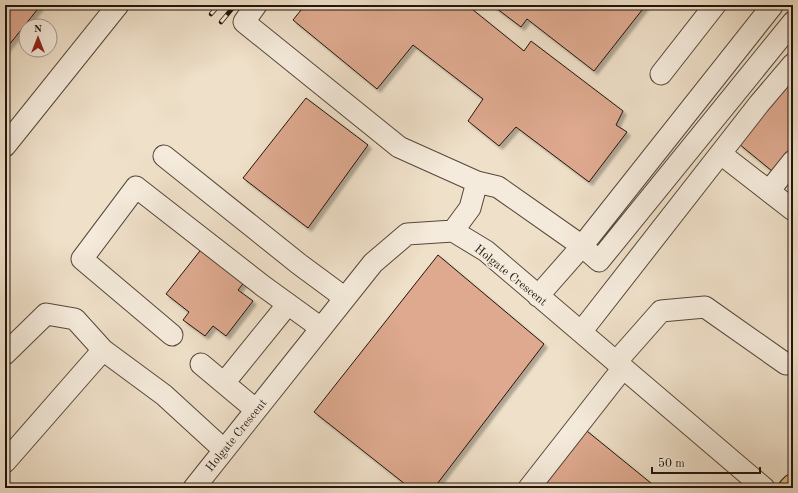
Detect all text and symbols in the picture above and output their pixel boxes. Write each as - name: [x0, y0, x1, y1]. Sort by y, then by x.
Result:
- north arrow: [18, 18, 58, 58]
- text: N: [34, 24, 43, 35]
- street label: Holgate Crescent: [472, 243, 549, 309]
- street label: Holgate Crescent: [204, 397, 270, 474]
- scale bar: [652, 449, 760, 475]
- text: 50 m: [658, 457, 685, 470]

